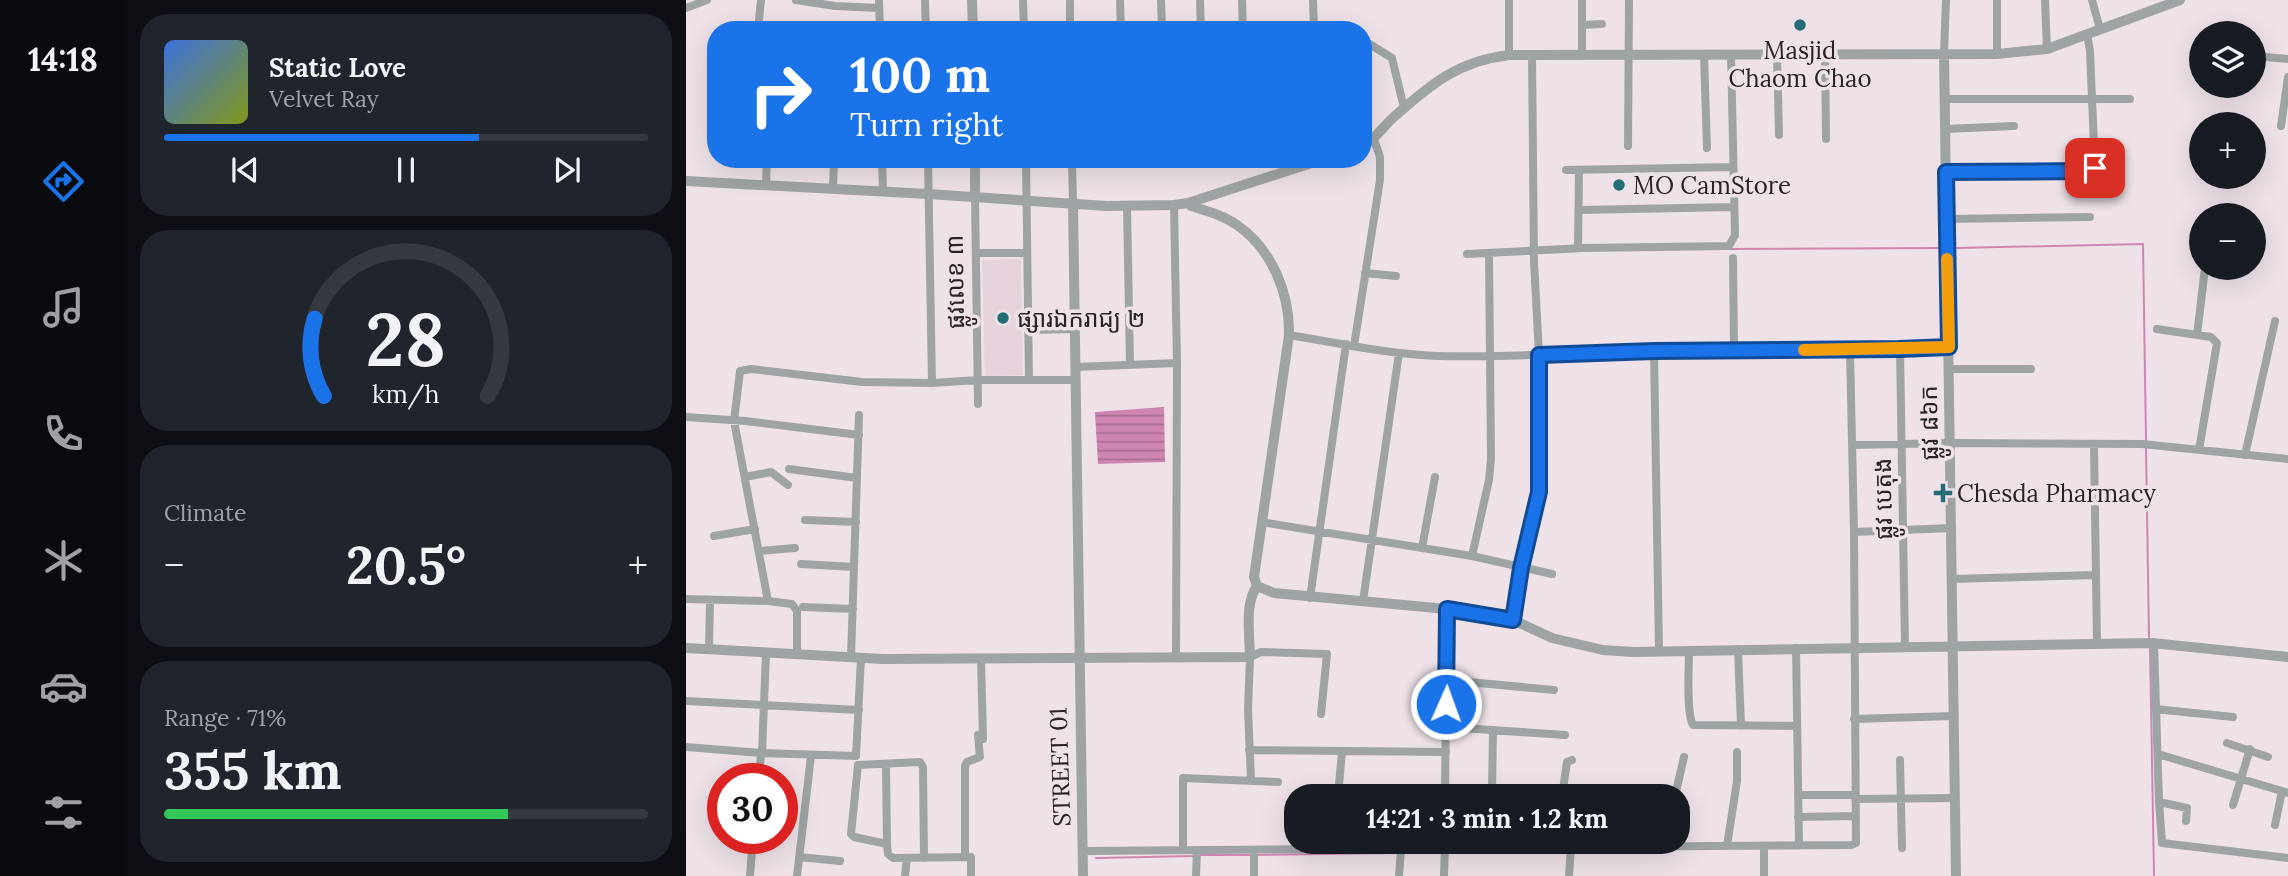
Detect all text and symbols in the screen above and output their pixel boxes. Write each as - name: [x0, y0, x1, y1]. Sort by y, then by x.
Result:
- marker: Masjid Chaom Chao: [1792, 17, 1808, 33]
- map controls: [2189, 21, 2266, 280]
- button: layers: [2189, 21, 2266, 98]
- place label: Masjid Chaom Chao: [1729, 35, 1871, 94]
- text: 14:18: [28, 39, 98, 80]
- text: 100 m: [850, 43, 990, 105]
- icon: right: [735, 49, 826, 140]
- text: Static Love: [269, 51, 406, 84]
- text: Velvet Ray: [269, 84, 379, 113]
- text: Turn right: [850, 104, 1003, 145]
- button: +: [2189, 112, 2266, 189]
- pin: [2065, 138, 2125, 198]
- icon: arrive: [2076, 149, 2114, 187]
- icon: previous: [226, 151, 264, 189]
- icon: pause: [387, 151, 425, 189]
- icon: next: [548, 151, 586, 189]
- icon: directions: [39, 157, 88, 206]
- place label: MO CamStore: [1633, 170, 1791, 201]
- marker: MO CamStore: [1611, 177, 1627, 193]
- button: −: [2189, 203, 2266, 280]
- street label: ផ្លូវលេខ ៣: [939, 234, 978, 329]
- icon: music: [39, 283, 88, 332]
- text: 28: [366, 294, 446, 387]
- place label: ផ្សារឯករាជ្យ ២: [1017, 303, 1145, 334]
- marker: ផ្សារឯករាជ្យ ២: [995, 310, 1011, 326]
- text: km/h: [372, 378, 440, 410]
- street label: ផ្លូវ ៨៦ក: [1913, 385, 1952, 461]
- icon: phone: [39, 409, 88, 458]
- street label: ផ្លូវ បេតុង: [1867, 458, 1906, 540]
- place label: Chesda Pharmacy: [1957, 478, 2156, 509]
- marker: Chesda Pharmacy: [1935, 485, 1951, 501]
- text: Climate: [164, 498, 246, 527]
- text: 20.5°: [346, 532, 466, 598]
- icon: climate: [39, 536, 88, 585]
- text: −: [164, 541, 184, 589]
- text: +: [628, 541, 648, 589]
- icon: car: [39, 662, 88, 711]
- position arrow: [1409, 667, 1483, 741]
- text: Range · 71%: [164, 703, 286, 732]
- street label: STREET 01: [1042, 707, 1078, 827]
- text: 355 km: [164, 737, 342, 803]
- speed limit sign: 30: [707, 763, 798, 854]
- icon: filters: [39, 788, 88, 837]
- text: 14:21 · 3 min · 1.2 km: [1366, 802, 1608, 835]

